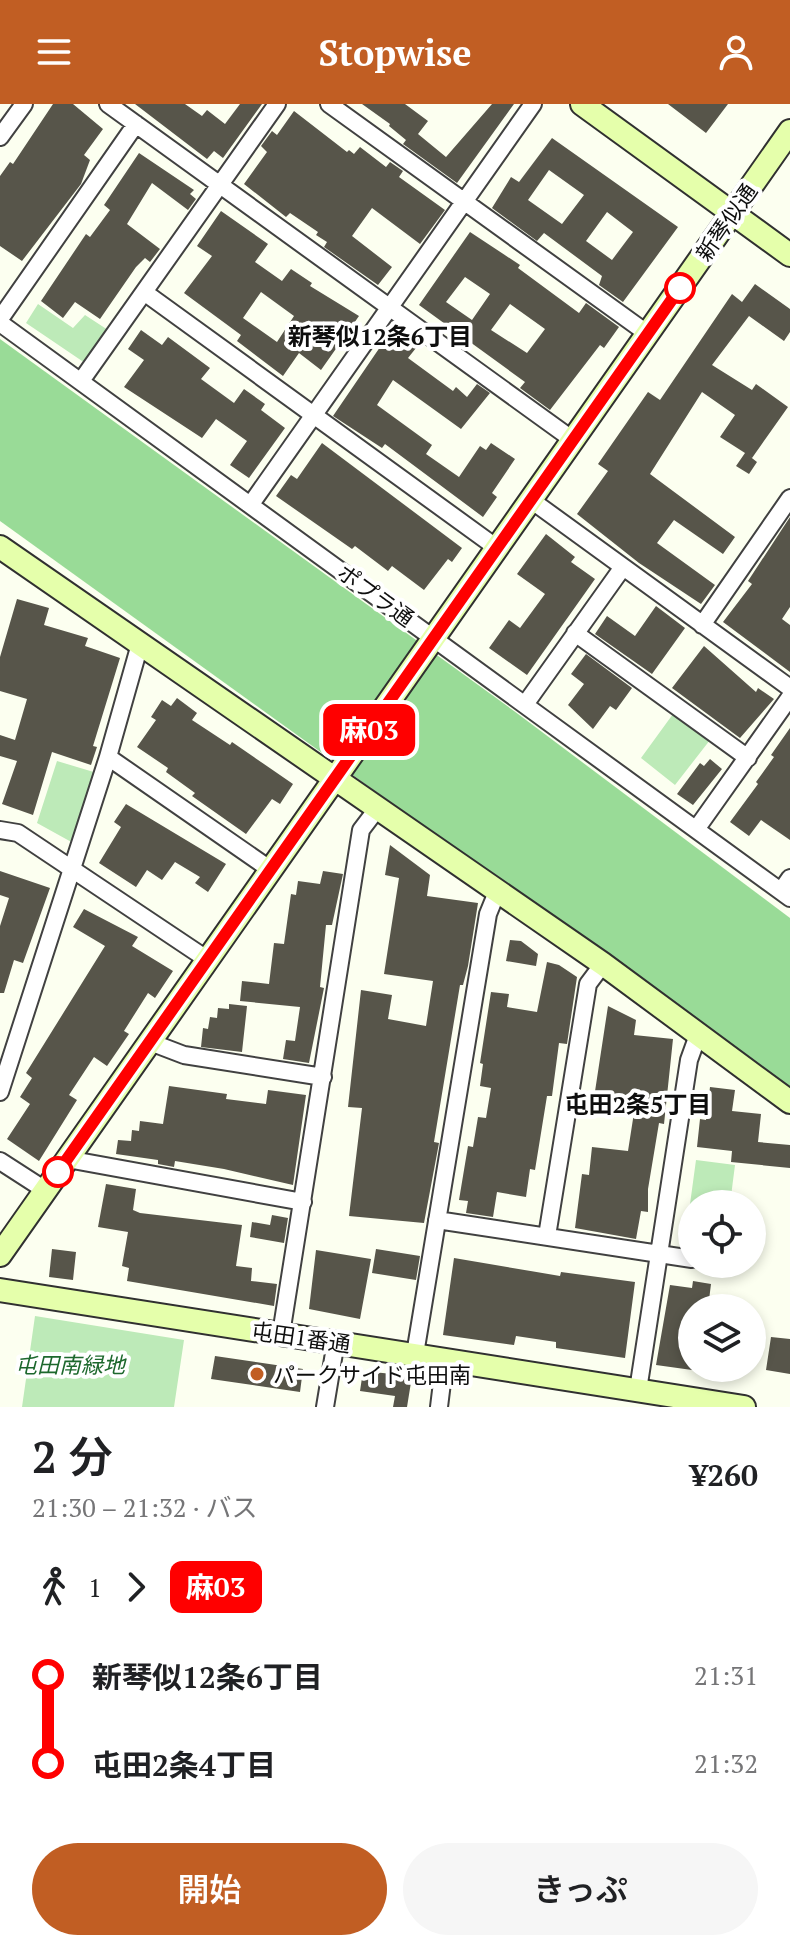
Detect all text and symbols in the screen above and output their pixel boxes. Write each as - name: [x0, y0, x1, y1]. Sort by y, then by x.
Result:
- text: Stopwise: [318, 29, 472, 76]
- icon: menu: [32, 30, 76, 74]
- icon: person: [714, 30, 758, 74]
- street label: 新琴似通: [689, 178, 763, 266]
- unlabelled marker: [665, 273, 695, 303]
- district label: 新琴似12条6丁目: [288, 320, 472, 352]
- street label: ポプラ通: [332, 557, 420, 633]
- line badge: 麻03: [323, 704, 415, 756]
- text: 麻03: [339, 711, 399, 748]
- district label: 屯田2条5丁目: [564, 1088, 712, 1120]
- unlabelled marker: [43, 1157, 73, 1187]
- map controls: [678, 1190, 766, 1382]
- button: locate: [678, 1190, 766, 1278]
- button: layers: [678, 1294, 766, 1382]
- street label: 屯田1番通: [250, 1316, 352, 1358]
- park label: 屯田南緑地: [15, 1350, 127, 1379]
- place label: パークサイド屯田南: [273, 1360, 471, 1389]
- marker: パークサイド屯田南: [248, 1365, 266, 1383]
- text: 2 分: [32, 1427, 113, 1486]
- text: ¥260: [690, 1455, 758, 1495]
- text: 21:30 – 21:32 · バス: [32, 1490, 258, 1524]
- icon: walk: [32, 1565, 76, 1609]
- icon: forward: [114, 1565, 158, 1609]
- text: 麻03: [186, 1568, 246, 1605]
- text: 1: [88, 1570, 102, 1604]
- text: 新琴似12条6丁目: [92, 1657, 323, 1697]
- text: 21:31: [694, 1658, 758, 1692]
- text: 屯田2条4丁目: [92, 1745, 276, 1785]
- text: 21:32: [694, 1746, 758, 1780]
- button: 開始: [32, 1843, 387, 1935]
- button: きっぷ: [403, 1843, 758, 1935]

